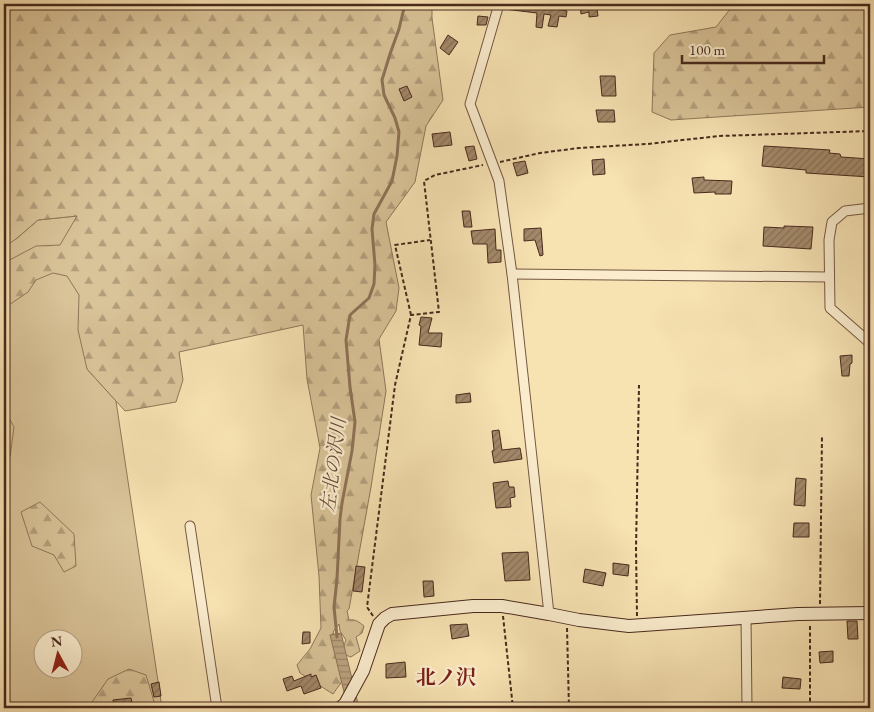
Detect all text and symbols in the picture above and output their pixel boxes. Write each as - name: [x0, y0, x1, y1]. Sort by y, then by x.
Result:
- scale bar: [682, 32, 824, 64]
- text: 100 m: [689, 40, 726, 59]
- water label: 左北の沢川: [315, 414, 351, 514]
- north arrow: [32, 630, 82, 680]
- text: N: [50, 631, 64, 651]
- district label: 北ノ沢: [416, 664, 476, 690]

